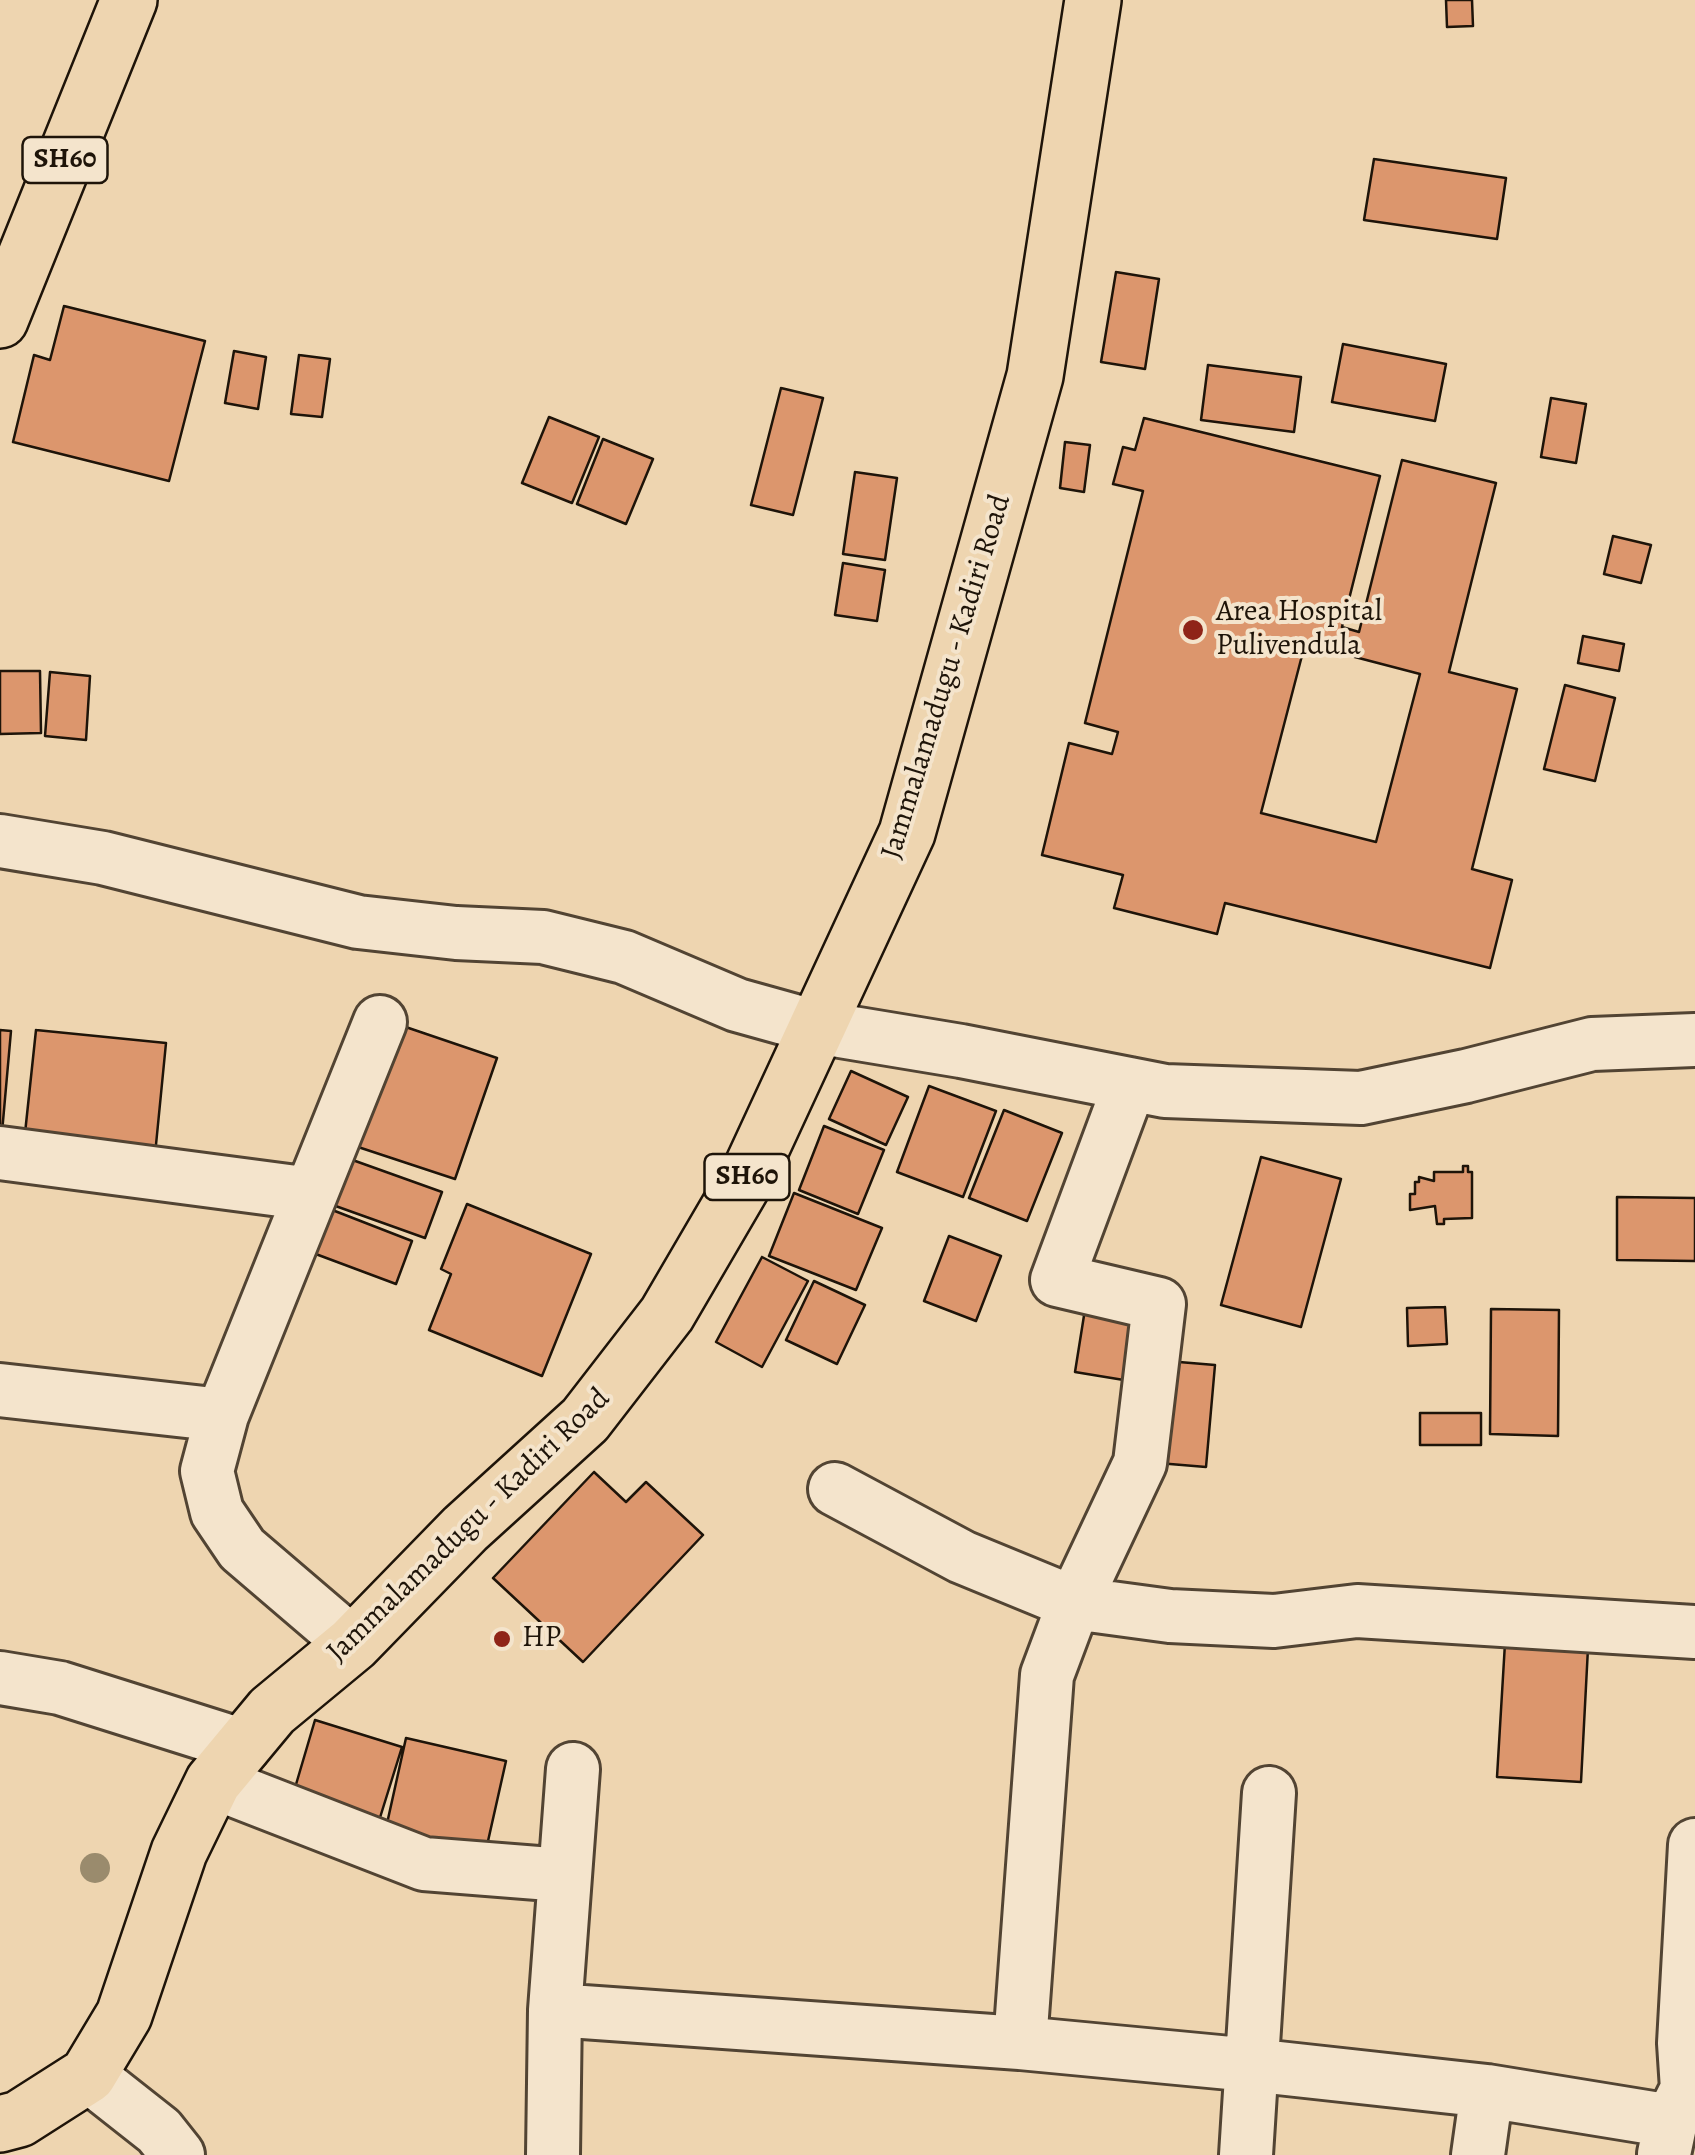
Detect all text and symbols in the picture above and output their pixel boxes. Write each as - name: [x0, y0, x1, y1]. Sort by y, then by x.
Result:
- road number: SH60: [22, 137, 108, 183]
- street label: Jammalamadugu - Kadiri Road: [874, 490, 1020, 864]
- place label: Area Hospital Pulivendula: [1216, 595, 1382, 666]
- marker: Area Hospital Pulivendula: [1180, 617, 1206, 643]
- road number: SH60: [704, 1154, 790, 1200]
- street label: Jammalamadugu - Kadiri Road: [320, 1381, 618, 1671]
- place label: HP: [522, 1621, 561, 1657]
- marker: HP: [491, 1628, 513, 1650]

